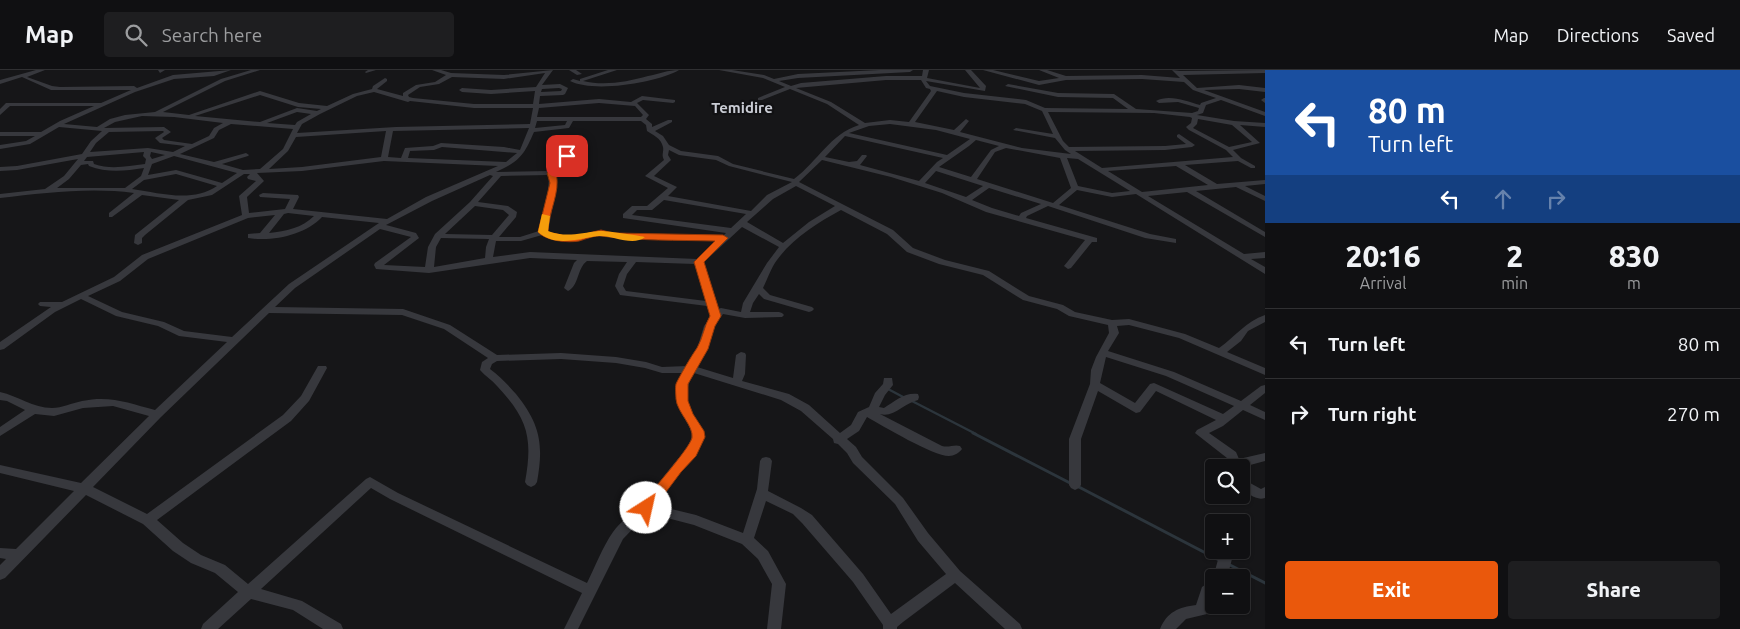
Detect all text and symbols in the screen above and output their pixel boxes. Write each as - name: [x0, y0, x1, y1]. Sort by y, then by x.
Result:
- search box: [104, 12, 454, 57]
- text: Map: [25, 21, 74, 48]
- icon: search: [122, 21, 150, 49]
- text: Search here: [162, 24, 262, 46]
- text: Map: [1493, 25, 1529, 45]
- text: Directions: [1557, 25, 1639, 45]
- text: Saved: [1667, 25, 1715, 45]
- icon: left: [1285, 90, 1350, 155]
- text: 80 m: [1368, 90, 1446, 130]
- district label: Temidire: [711, 99, 773, 116]
- text: Turn left: [1368, 131, 1453, 156]
- pin: [546, 135, 588, 177]
- icon: arrive: [553, 142, 581, 170]
- icon: left: [1436, 185, 1464, 213]
- icon: ahead: [1489, 185, 1517, 213]
- icon: right: [1542, 185, 1570, 213]
- text: 20:16: [1346, 239, 1421, 273]
- text: 2: [1506, 239, 1523, 273]
- text: 830: [1609, 239, 1659, 273]
- text: Arrival: [1360, 274, 1406, 292]
- text: min: [1501, 274, 1528, 292]
- text: m: [1627, 274, 1641, 292]
- icon: left: [1285, 330, 1313, 358]
- text: Turn left: [1328, 333, 1406, 355]
- text: 80 m: [1678, 333, 1720, 355]
- icon: right: [1285, 400, 1313, 428]
- text: Turn right: [1328, 403, 1416, 425]
- text: 270 m: [1667, 403, 1720, 425]
- map controls: [1205, 459, 1250, 614]
- button: search: [1205, 459, 1250, 504]
- position arrow: [619, 481, 671, 533]
- button: +: [1205, 514, 1250, 559]
- button: Exit: [1285, 561, 1498, 619]
- button: Share: [1508, 561, 1720, 619]
- button: −: [1205, 569, 1250, 614]

